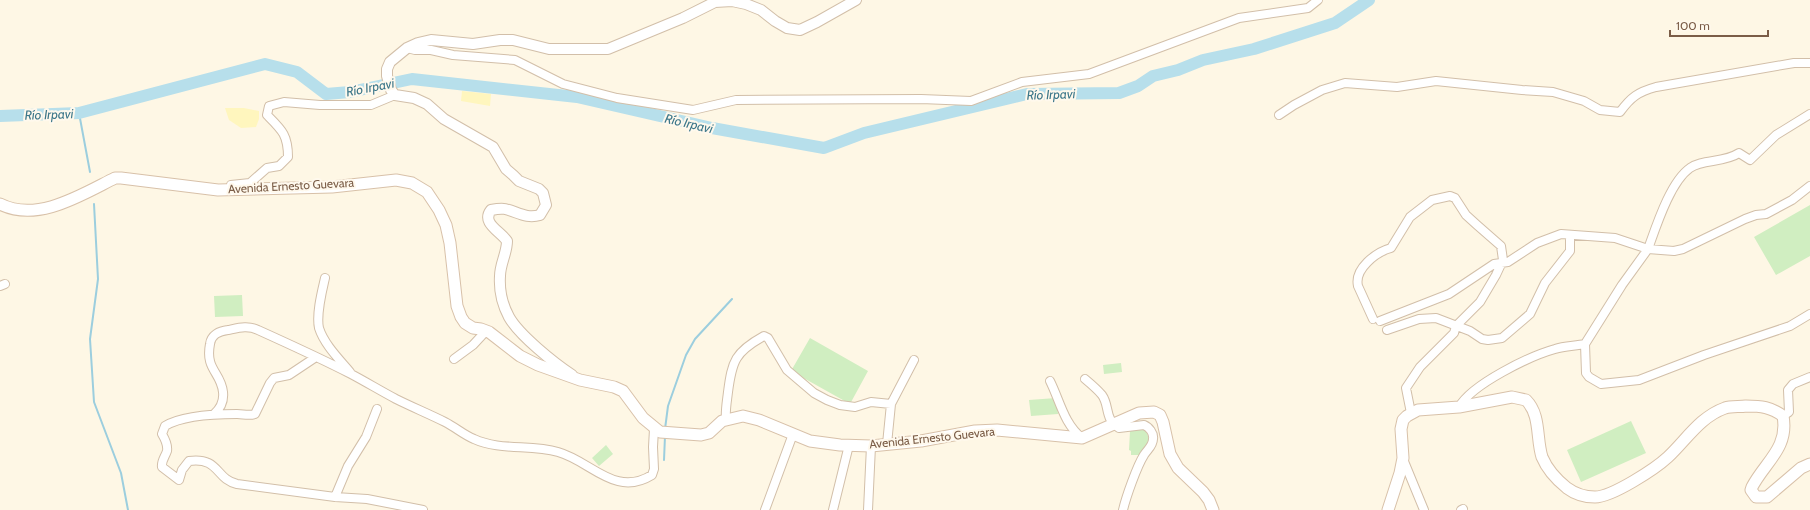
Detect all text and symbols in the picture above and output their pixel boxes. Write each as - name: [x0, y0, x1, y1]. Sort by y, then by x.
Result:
- scale bar: [1670, 12, 1768, 38]
- text: 100 m: [1676, 18, 1710, 33]
- water label: Río Irpavi: [345, 74, 396, 100]
- water label: Río Irpavi: [1026, 85, 1076, 103]
- water label: Río Irpavi: [24, 105, 74, 123]
- water label: Río Irpavi: [663, 110, 715, 136]
- street label: Avenida Ernesto Guevara: [228, 175, 355, 196]
- street label: Avenida Ernesto Guevara: [868, 423, 996, 452]

